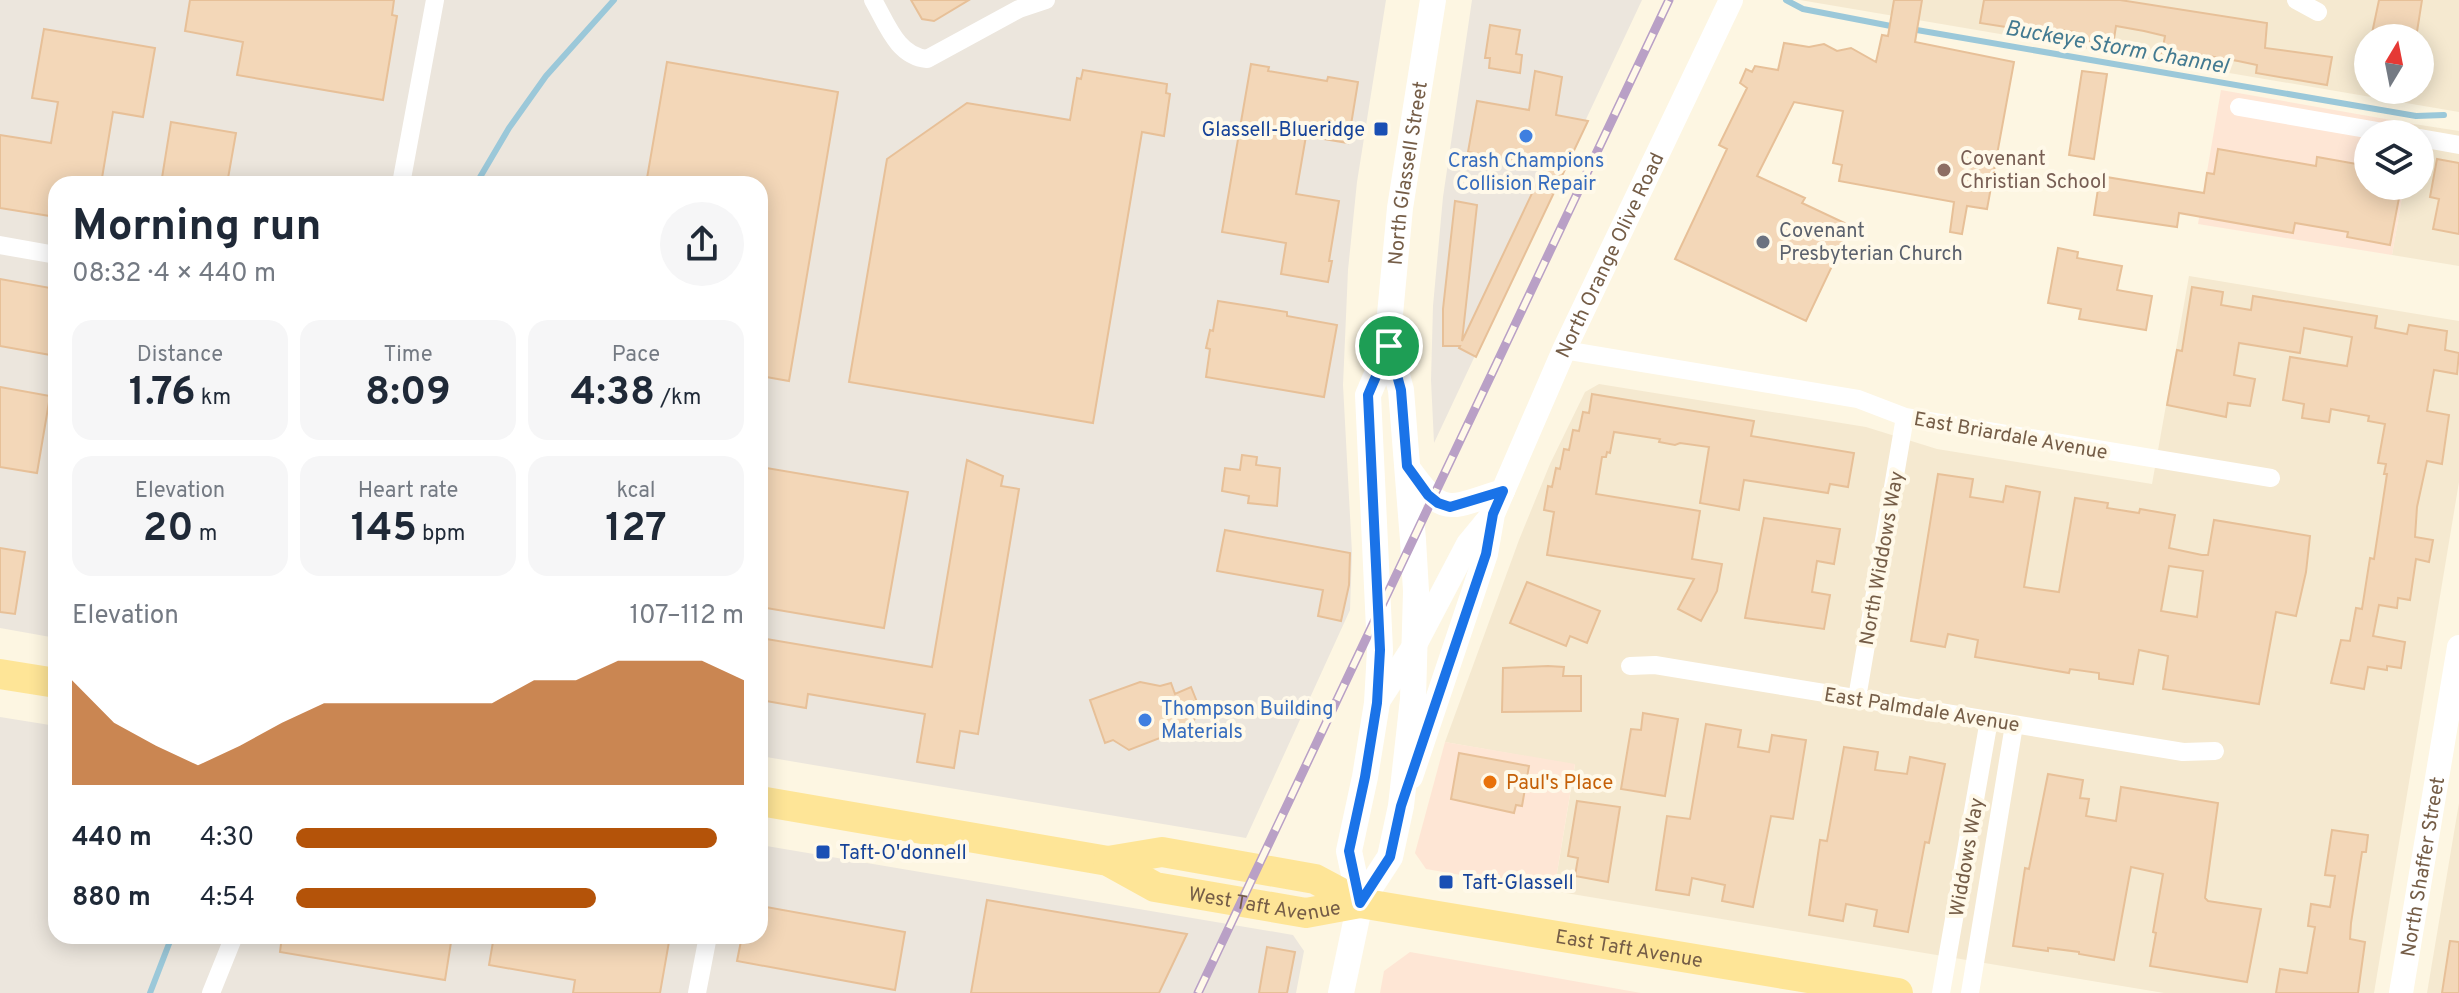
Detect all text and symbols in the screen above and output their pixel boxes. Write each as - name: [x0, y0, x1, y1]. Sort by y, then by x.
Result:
- water label: Buckeye Storm Channel: [2003, 16, 2232, 82]
- north arrow: [2354, 24, 2434, 104]
- map controls: [2354, 24, 2434, 200]
- street label: North Glassell Street: [1384, 80, 1435, 266]
- place label: Glassell-Blueridge: [1202, 118, 1365, 144]
- marker: Glassell-Blueridge: [1372, 120, 1390, 138]
- button: layers: [2354, 120, 2434, 200]
- marker: Crash Champions Collision Repair: [1517, 127, 1535, 145]
- place label: Covenant Christian School: [1960, 147, 2106, 196]
- place label: Crash Champions Collision Repair: [1448, 149, 1604, 198]
- street label: North Orange Olive Road: [1551, 149, 1671, 363]
- marker: Covenant Christian School: [1935, 161, 1953, 179]
- text: Morning run: [72, 200, 322, 256]
- button: share: [660, 202, 744, 286]
- place label: Covenant Presbyterian Church: [1779, 219, 1963, 268]
- marker: Covenant Presbyterian Church: [1754, 233, 1772, 251]
- text: 08:32 · 4 × 440 m: [72, 258, 276, 291]
- pin: [1355, 312, 1423, 380]
- icon: arrive: [1367, 324, 1411, 368]
- text: Distance: [137, 342, 223, 369]
- text: Time: [383, 342, 433, 369]
- text: Pace: [612, 342, 660, 369]
- text: 1.76: [129, 369, 196, 419]
- text: 8:09: [365, 369, 451, 419]
- text: 4:38: [571, 369, 655, 419]
- text: km: [196, 385, 231, 412]
- text: /km: [655, 385, 701, 412]
- street label: East Briardale Avenue: [1912, 407, 2110, 467]
- street label: North Widdows Way: [1855, 469, 1911, 648]
- text: Elevation: [135, 478, 225, 505]
- text: Heart rate: [358, 478, 458, 505]
- text: kcal: [616, 478, 656, 505]
- text: 20: [143, 505, 193, 555]
- text: 145: [351, 505, 417, 555]
- text: 127: [605, 505, 667, 555]
- text: m: [193, 521, 217, 548]
- text: bpm: [417, 521, 465, 548]
- text: Elevation: [72, 600, 179, 633]
- text: 107–112 m: [629, 600, 744, 633]
- street label: East Palmdale Avenue: [1822, 683, 2021, 739]
- place label: Thompson Building Materials: [1161, 697, 1334, 746]
- marker: Thompson Building Materials: [1136, 711, 1154, 729]
- place label: Paul's Place: [1506, 771, 1613, 797]
- marker: Paul's Place: [1481, 773, 1499, 791]
- street label: North Shaffer Street: [2396, 775, 2452, 959]
- street label: Widdows Way: [1945, 796, 1991, 919]
- text: 440 m: [72, 822, 152, 855]
- text: 4:30: [200, 822, 254, 855]
- place label: Taft-O'donnell: [839, 841, 967, 867]
- marker: Taft-O'donnell: [814, 843, 832, 861]
- place label: Taft-Glassell: [1462, 871, 1574, 897]
- marker: Taft-Glassell: [1437, 873, 1455, 891]
- text: 880 m: [72, 882, 151, 915]
- text: 4:54: [200, 882, 255, 915]
- street label: West Taft Avenue: [1186, 882, 1343, 928]
- street label: East Taft Avenue: [1553, 925, 1705, 975]

